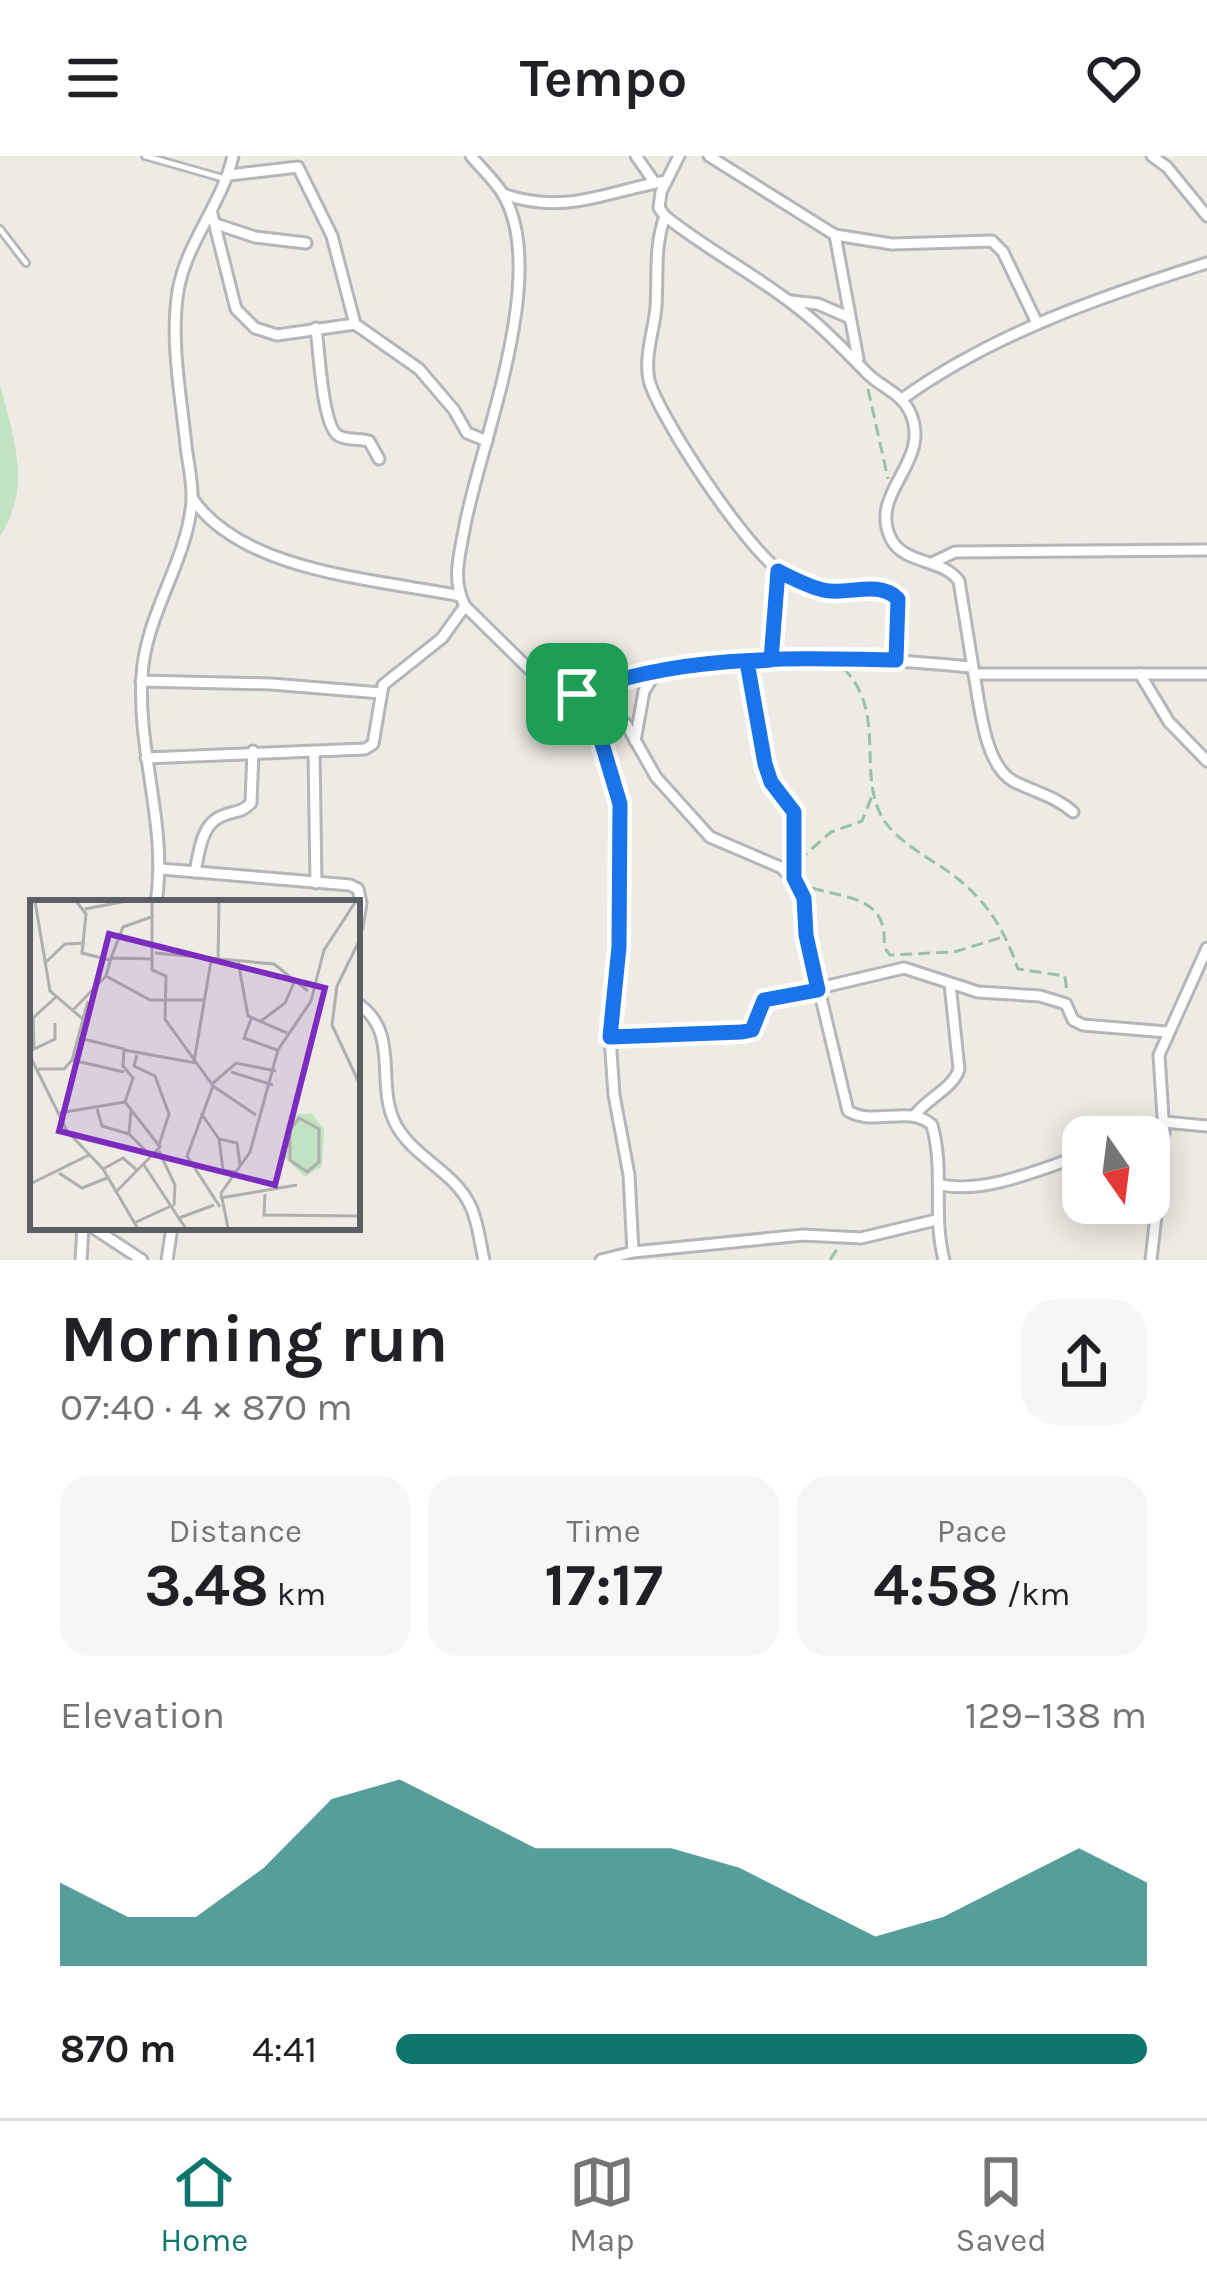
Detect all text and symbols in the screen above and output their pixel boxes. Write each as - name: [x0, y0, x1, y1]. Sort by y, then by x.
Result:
- icon: menu: [60, 45, 126, 111]
- icon: heart: [1081, 45, 1147, 111]
- text: Tempo: [520, 46, 687, 110]
- pin: [526, 643, 628, 745]
- icon: arrive: [544, 661, 610, 727]
- inset map: [30, 900, 360, 1230]
- north arrow: [1062, 1116, 1170, 1224]
- map controls: [1062, 1116, 1170, 1224]
- button: share: [1021, 1299, 1147, 1425]
- text: Morning run: [60, 1300, 448, 1378]
- text: 07:40 · 4 × 870 m: [60, 1384, 353, 1430]
- text: Distance: [168, 1512, 302, 1550]
- text: Time: [566, 1512, 641, 1550]
- text: Pace: [937, 1512, 1007, 1550]
- text: 3.48: [144, 1550, 269, 1620]
- text: 17:17: [544, 1550, 663, 1620]
- text: 4:58: [873, 1550, 999, 1620]
- text: km: [269, 1575, 326, 1613]
- text: /km: [999, 1575, 1070, 1613]
- text: Elevation: [60, 1692, 225, 1738]
- text: 129–138 m: [965, 1692, 1147, 1738]
- text: 870 m: [60, 2026, 176, 2072]
- text: 4:41: [252, 2026, 317, 2072]
- tab: Home: [160, 2149, 248, 2259]
- tab: Map: [569, 2149, 635, 2259]
- tab: Saved: [955, 2149, 1047, 2259]

